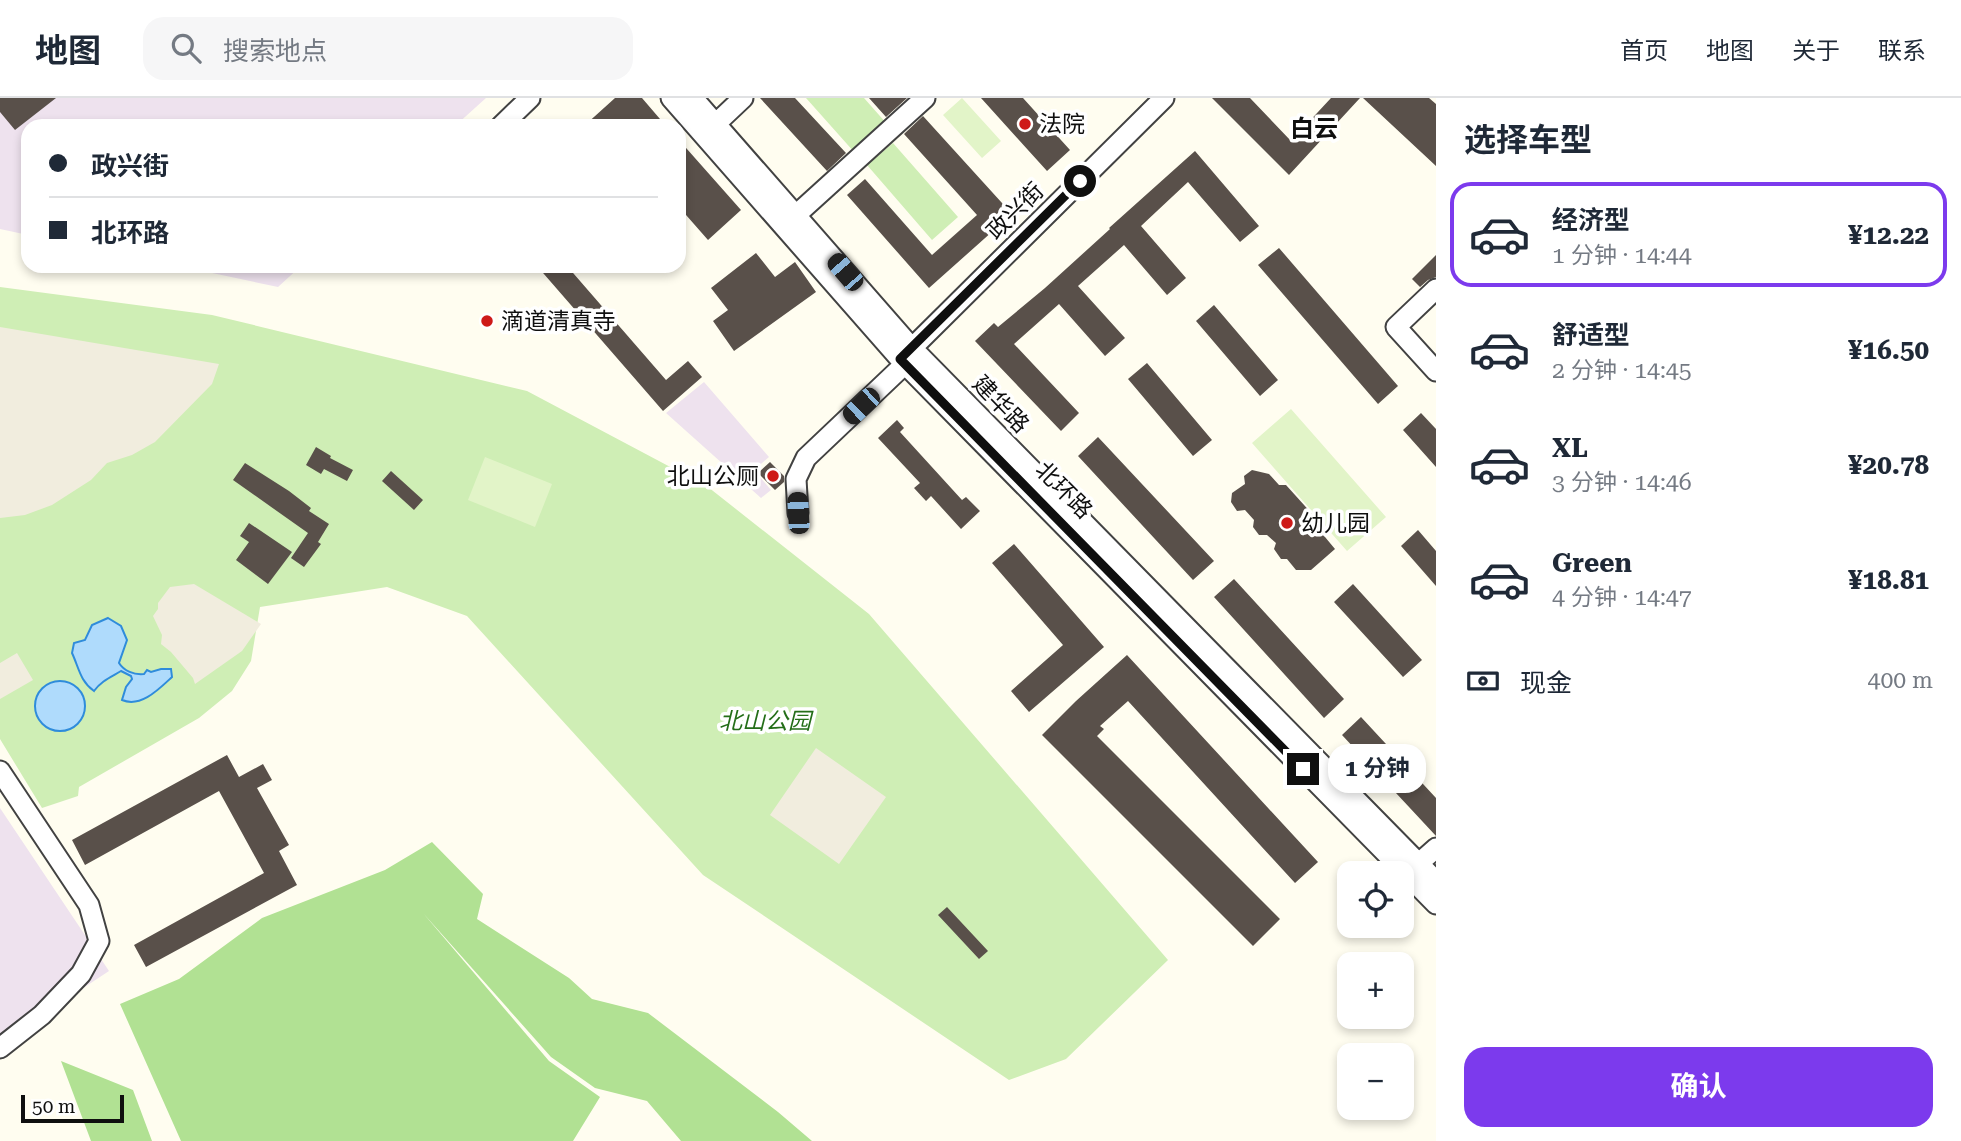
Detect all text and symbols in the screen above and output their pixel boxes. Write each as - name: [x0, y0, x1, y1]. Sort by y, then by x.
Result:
- search box: [143, 17, 633, 80]
- icon: search: [167, 29, 205, 67]
- text: 地图: [35, 31, 101, 70]
- text: 搜索地点: [223, 36, 327, 66]
- text: 首页: [1620, 37, 1668, 65]
- text: 地图: [1706, 37, 1754, 65]
- text: 关于: [1792, 37, 1840, 65]
- text: 联系: [1878, 37, 1926, 65]
- place label: 法院: [1039, 111, 1085, 138]
- district label: 白云: [1290, 115, 1338, 143]
- marker: 法院: [1017, 116, 1033, 132]
- text: 选择车型: [1464, 121, 1592, 159]
- text: 政兴街: [91, 151, 169, 181]
- route start: [1064, 165, 1096, 197]
- street label: 政兴街: [981, 177, 1049, 245]
- icon: car: [1468, 203, 1531, 266]
- text: 经济型: [1552, 205, 1630, 235]
- text: 北环路: [91, 218, 169, 248]
- text: ¥12.22: [1848, 220, 1929, 250]
- text: 1 分钟 · 14:44: [1552, 242, 1692, 269]
- car: [824, 249, 867, 295]
- place label: 滴道清真寺: [501, 308, 616, 335]
- marker: 滴道清真寺: [479, 313, 495, 329]
- icon: car: [1468, 318, 1531, 381]
- text: 舒适型: [1552, 320, 1630, 350]
- text: ¥16.50: [1848, 335, 1929, 365]
- text: 2 分钟 · 14:45: [1552, 357, 1692, 384]
- street label: 建华路: [967, 370, 1034, 439]
- car: [839, 384, 884, 428]
- icon: car: [1468, 433, 1531, 496]
- text: XL: [1552, 433, 1588, 463]
- text: ¥20.78: [1848, 450, 1929, 480]
- street label: 北环路: [1030, 456, 1098, 524]
- place label: 北山公厕: [667, 463, 759, 490]
- marker: 北山公厕: [765, 468, 781, 484]
- text: 3 分钟 · 14:46: [1552, 469, 1692, 496]
- car: [787, 491, 810, 535]
- place label: 幼儿园: [1301, 510, 1370, 537]
- marker: 幼儿园: [1279, 515, 1295, 531]
- icon: car: [1468, 548, 1531, 611]
- text: Green: [1552, 548, 1632, 578]
- text: ¥18.81: [1848, 565, 1929, 595]
- text: 4 分钟 · 14:47: [1552, 584, 1692, 611]
- icon: cash: [1464, 662, 1502, 700]
- text: 400 m: [1868, 667, 1933, 694]
- text: 现金: [1520, 668, 1572, 698]
- park label: 北山公园: [719, 708, 814, 735]
- callout: 1 分钟: [1328, 744, 1426, 794]
- route end: [1287, 753, 1319, 785]
- text: 1 分钟: [1345, 755, 1409, 782]
- map controls: [1337, 861, 1414, 1120]
- button: locate: [1337, 861, 1414, 938]
- button: +: [1337, 952, 1414, 1029]
- button: −: [1337, 1043, 1414, 1120]
- button: 确认: [1464, 1047, 1933, 1127]
- scale bar: [21, 1092, 124, 1124]
- text: 50 m: [32, 1095, 75, 1118]

